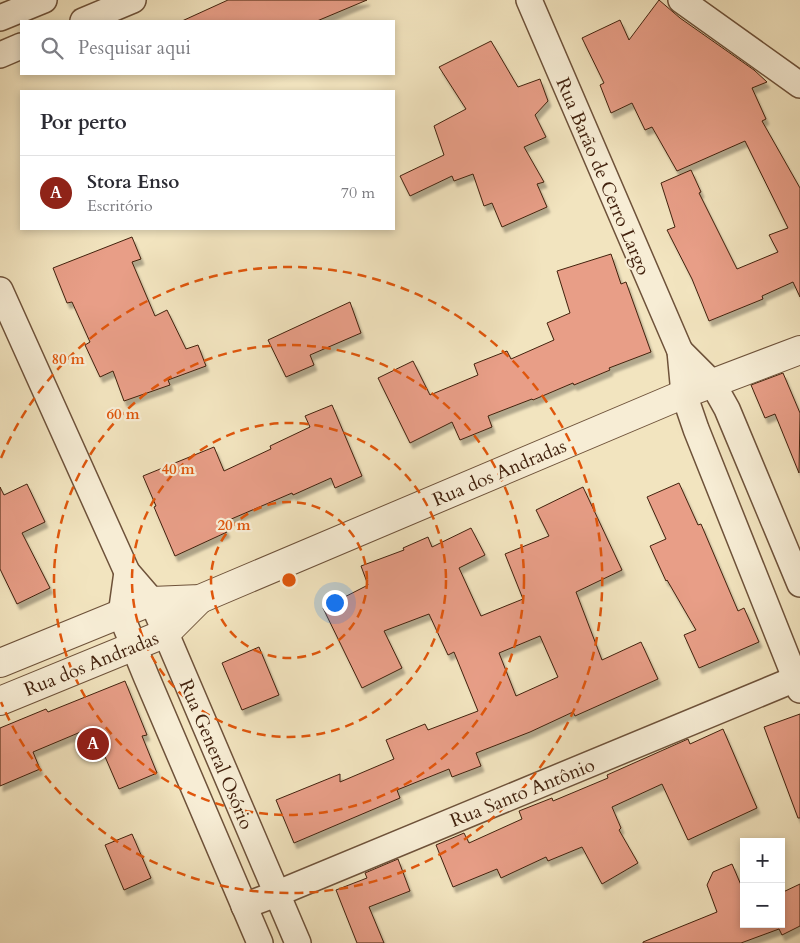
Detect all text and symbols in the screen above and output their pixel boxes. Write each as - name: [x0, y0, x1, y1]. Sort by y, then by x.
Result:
- search box: [20, 20, 395, 75]
- icon: search: [38, 34, 66, 62]
- text: Pesquisar aqui: [78, 35, 191, 61]
- street label: Rua Barão de Cerro Largo: [550, 74, 657, 279]
- text: Por perto: [40, 108, 127, 137]
- text: Stora Enso: [87, 169, 179, 195]
- text: A: [50, 182, 62, 204]
- text: 70 m: [341, 182, 375, 204]
- text: Escritório: [87, 195, 153, 217]
- text: 80 m: [51, 349, 85, 369]
- text: 60 m: [106, 404, 140, 424]
- street label: Rua dos Andradas: [428, 433, 570, 513]
- text: 40 m: [161, 459, 195, 479]
- text: 20 m: [217, 515, 251, 535]
- centre of rings: [280, 571, 298, 589]
- your location: [322, 590, 348, 616]
- street label: Rua dos Andradas: [20, 625, 163, 703]
- street label: Rua General Osório: [173, 675, 259, 833]
- pin: A: [77, 725, 109, 763]
- street label: Rua Santo Antônio: [446, 752, 599, 834]
- map controls: [740, 838, 785, 928]
- button: +: [740, 838, 785, 883]
- button: −: [740, 883, 785, 928]

